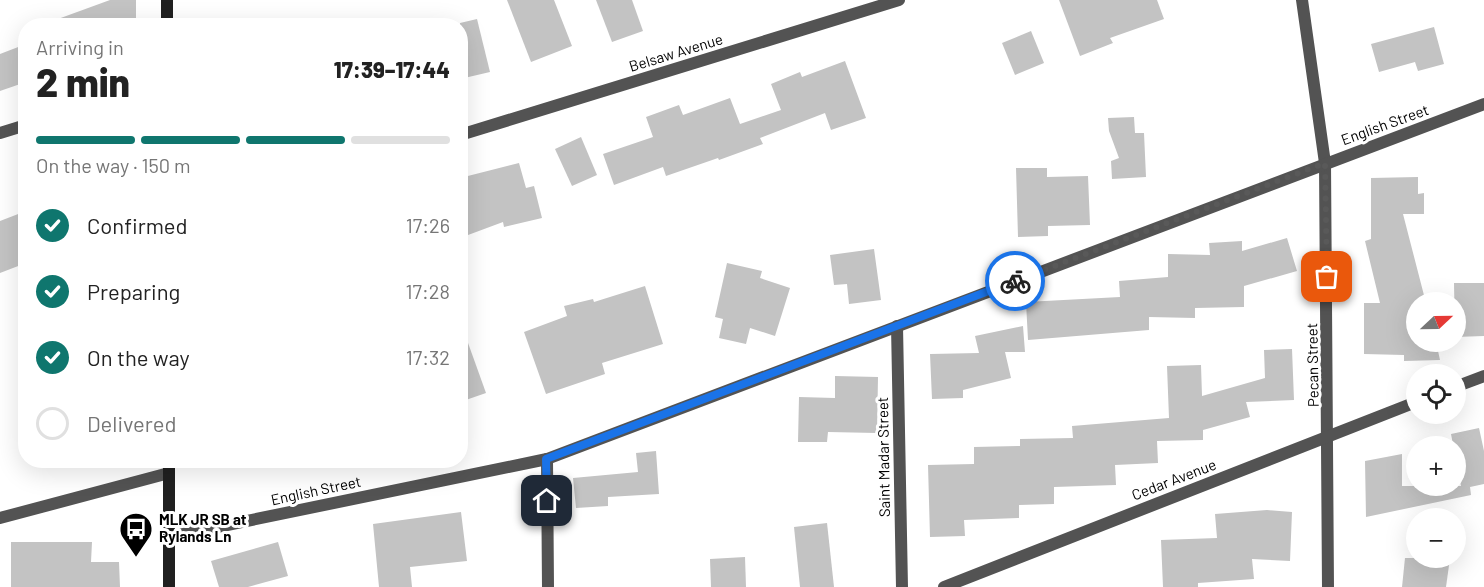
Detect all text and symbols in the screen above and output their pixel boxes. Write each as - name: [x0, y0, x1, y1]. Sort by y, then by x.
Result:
- street label: Belsaw Avenue: [627, 29, 725, 75]
- text: Arriving in: [36, 35, 124, 59]
- text: 17:39–17:44: [334, 56, 450, 82]
- text: 2 min: [36, 58, 130, 105]
- street label: English Street: [1338, 100, 1431, 148]
- text: On the way · 150 m: [36, 153, 191, 177]
- icon: check: [36, 209, 69, 242]
- text: Confirmed: [87, 212, 187, 238]
- text: 17:26: [406, 213, 450, 237]
- courier: [985, 251, 1045, 311]
- pin: [1301, 251, 1352, 302]
- icon: bag: [1310, 260, 1343, 293]
- icon: bike: [999, 265, 1032, 298]
- icon: check: [36, 275, 69, 308]
- text: Preparing: [87, 278, 180, 304]
- text: 17:28: [406, 279, 450, 303]
- north arrow: [1406, 292, 1466, 352]
- map controls: [1406, 292, 1466, 568]
- street label: Pecan Street: [1302, 323, 1322, 407]
- icon: check: [36, 341, 69, 374]
- text: On the way: [87, 344, 190, 370]
- text: 17:32: [406, 345, 450, 369]
- button: locate: [1406, 364, 1466, 424]
- street label: Saint Madar Street: [873, 397, 893, 517]
- text: Delivered: [87, 410, 176, 436]
- button: +: [1406, 436, 1466, 496]
- street label: Cedar Avenue: [1129, 455, 1218, 503]
- street label: English Street: [269, 472, 363, 508]
- pin: [521, 475, 572, 526]
- icon: home: [530, 484, 563, 517]
- button: −: [1406, 508, 1466, 568]
- place label: MLK JR SB at Rylands Ln: [159, 510, 247, 545]
- bus stop icon: MLK JR SB at Rylands Ln: [118, 511, 154, 558]

